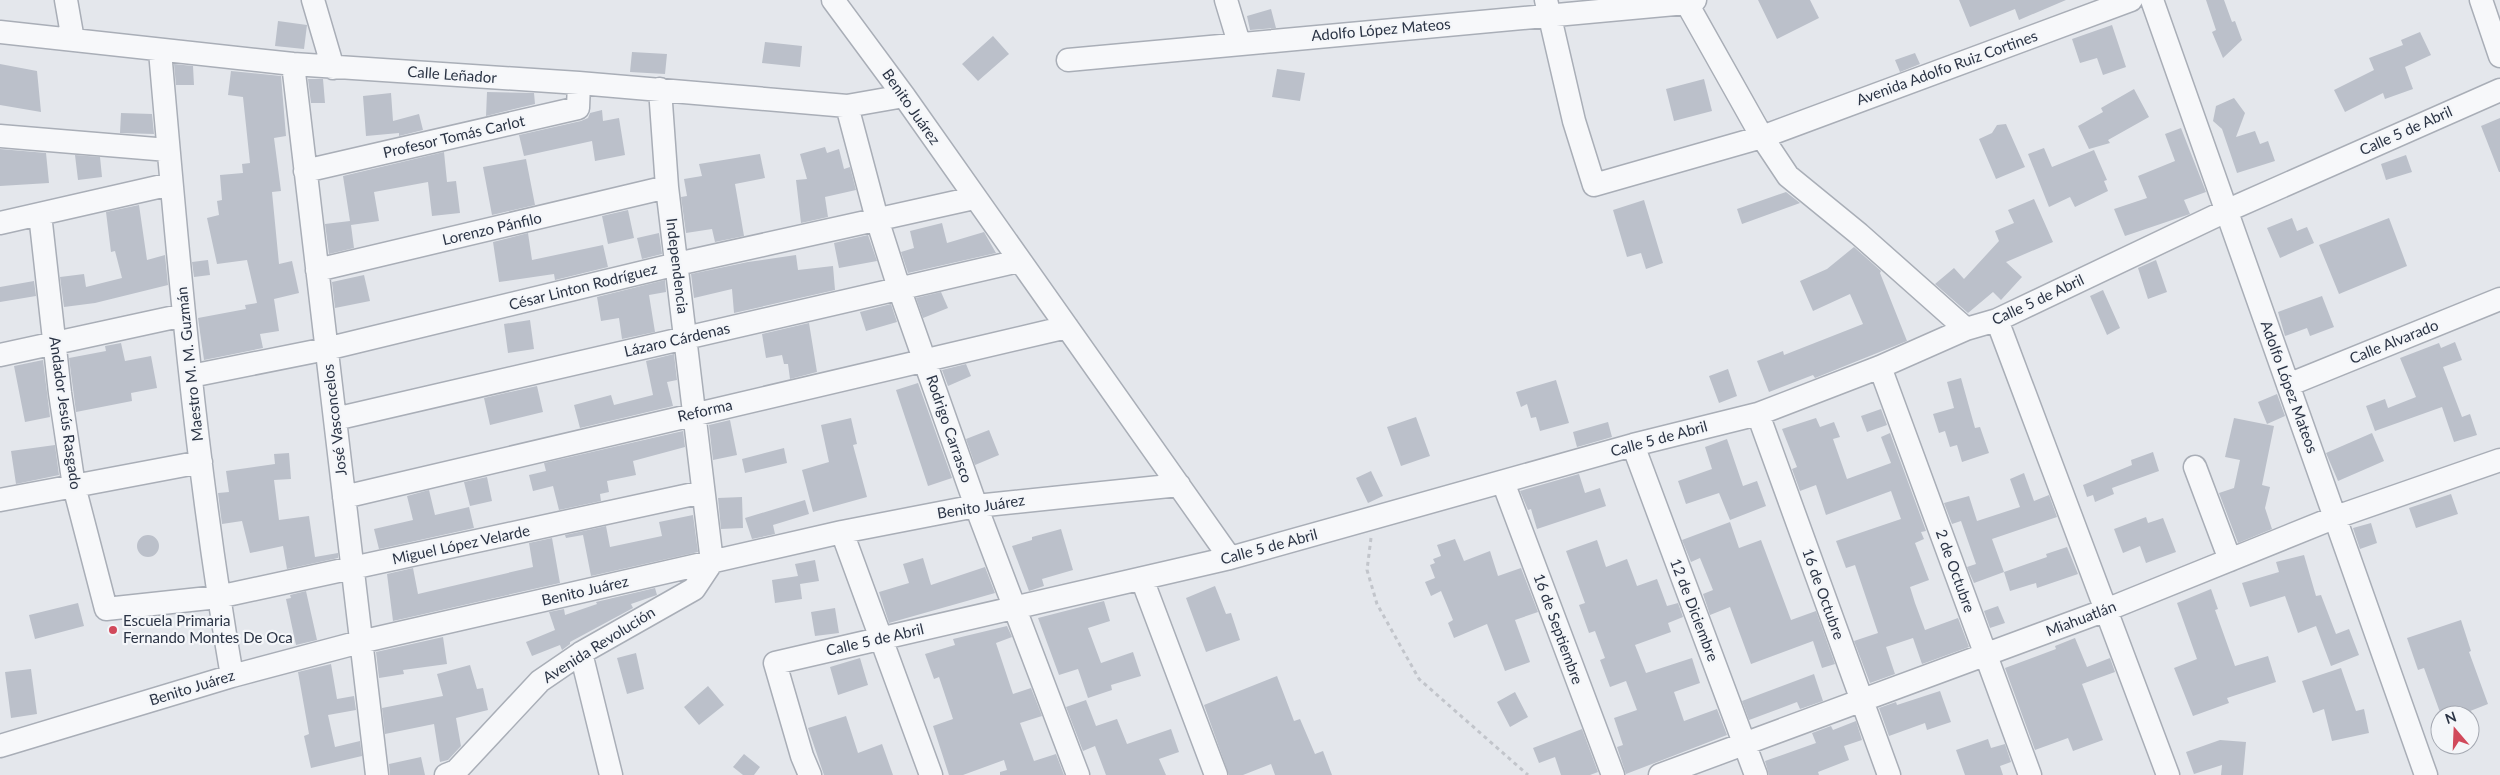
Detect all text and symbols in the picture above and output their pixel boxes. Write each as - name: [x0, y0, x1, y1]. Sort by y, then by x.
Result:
- street label: Adolfo López Mateos: [1311, 14, 1451, 44]
- street label: Avenida Adolfo Ruiz Cortines: [1854, 26, 2040, 108]
- street label: Calle Leñador: [407, 62, 498, 86]
- street label: Benito Juárez: [879, 65, 945, 148]
- street label: Calle 5 de Abril: [2356, 102, 2455, 159]
- street label: Profesor Tomás Carlot: [381, 111, 527, 161]
- street label: Lorenzo Pánfilo: [440, 208, 543, 248]
- street label: Independencia: [663, 217, 693, 315]
- street label: César Linton Rodríguez: [507, 259, 659, 313]
- street label: Calle 5 de Abril: [1989, 270, 2087, 328]
- street label: Maestro M. M. Guzmán: [172, 286, 206, 442]
- street label: Calle Alvarado: [2347, 315, 2441, 367]
- street label: Lázaro Cárdenas: [622, 318, 731, 360]
- street label: Adolfo López Mateos: [2258, 318, 2322, 455]
- street label: Andador Jesús Rasgado: [46, 335, 86, 491]
- street label: José Vasconcelos: [318, 363, 350, 477]
- street label: Rodrigo Carrasco: [923, 372, 977, 485]
- street label: Reforma: [676, 395, 734, 425]
- street label: Calle 5 de Abril: [1608, 416, 1709, 460]
- street label: Benito Juárez: [936, 490, 1026, 522]
- street label: Miguel López Velarde: [390, 521, 531, 567]
- street label: Calle 5 de Abril: [1218, 524, 1319, 568]
- street label: 2 de Octubre: [1933, 527, 1979, 615]
- street label: 16 de Octubre: [1799, 546, 1849, 642]
- street label: 12 de Diciembre: [1667, 556, 1723, 664]
- street label: Benito Juárez: [540, 571, 630, 609]
- street label: 16 de Septiembre: [1531, 571, 1587, 687]
- street label: Miahuatlán: [2043, 596, 2118, 640]
- street label: Avenida Revolución: [539, 602, 658, 686]
- place label: Escuela Primaria Fernando Montes De Oca: [123, 611, 293, 646]
- street label: Calle 5 de Abril: [824, 619, 925, 659]
- marker: Escuela Primaria Fernando Montes De Oca: [107, 624, 119, 636]
- street label: Benito Juárez: [147, 665, 237, 709]
- north arrow: [2430, 705, 2480, 755]
- text: N: [2443, 707, 2458, 727]

